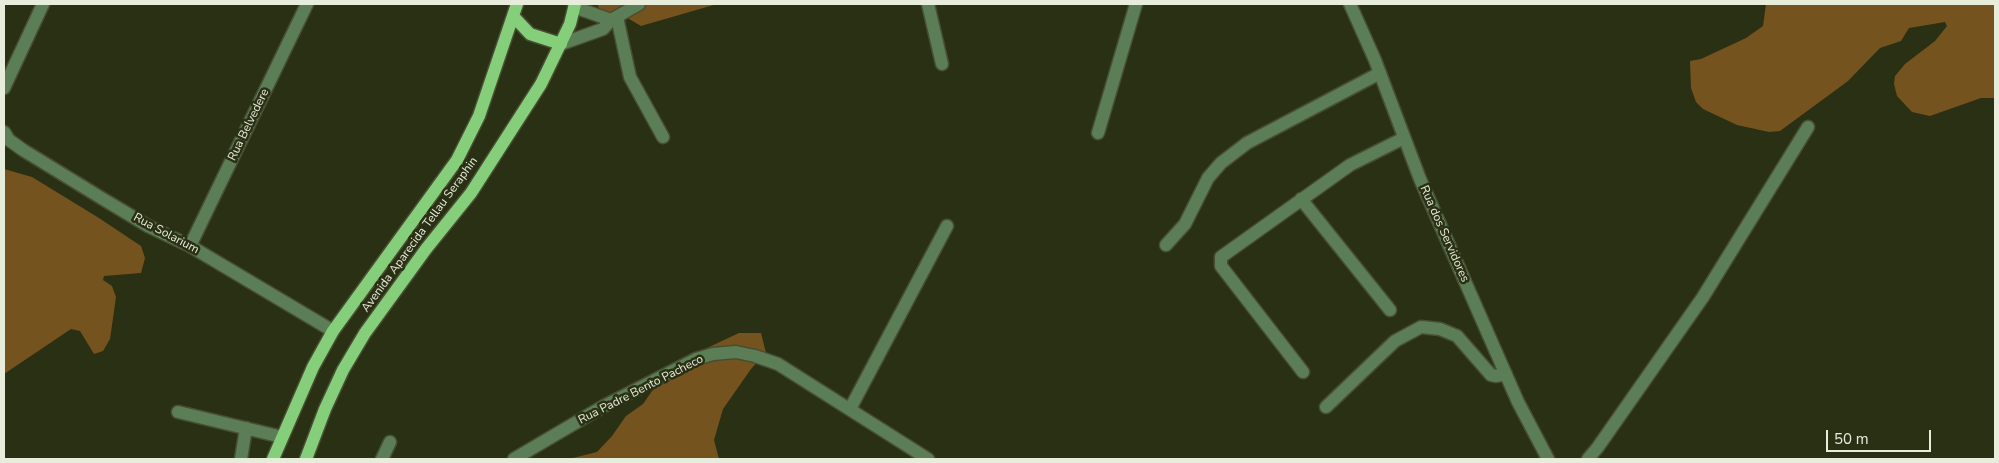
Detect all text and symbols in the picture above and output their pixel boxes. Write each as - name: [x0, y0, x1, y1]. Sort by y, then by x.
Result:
- street label: Rua Belvedere: [225, 87, 273, 163]
- street label: Avenida Aparecida Tellau Seraphin: [359, 155, 481, 315]
- street label: Rua dos Servidores: [1416, 183, 1472, 285]
- street label: Rua Solarium: [131, 211, 201, 257]
- street label: Rua Padre Bento Pacheco: [576, 352, 706, 428]
- scale bar: [1829, 420, 1934, 452]
- text: 50 m: [1834, 429, 1869, 449]

